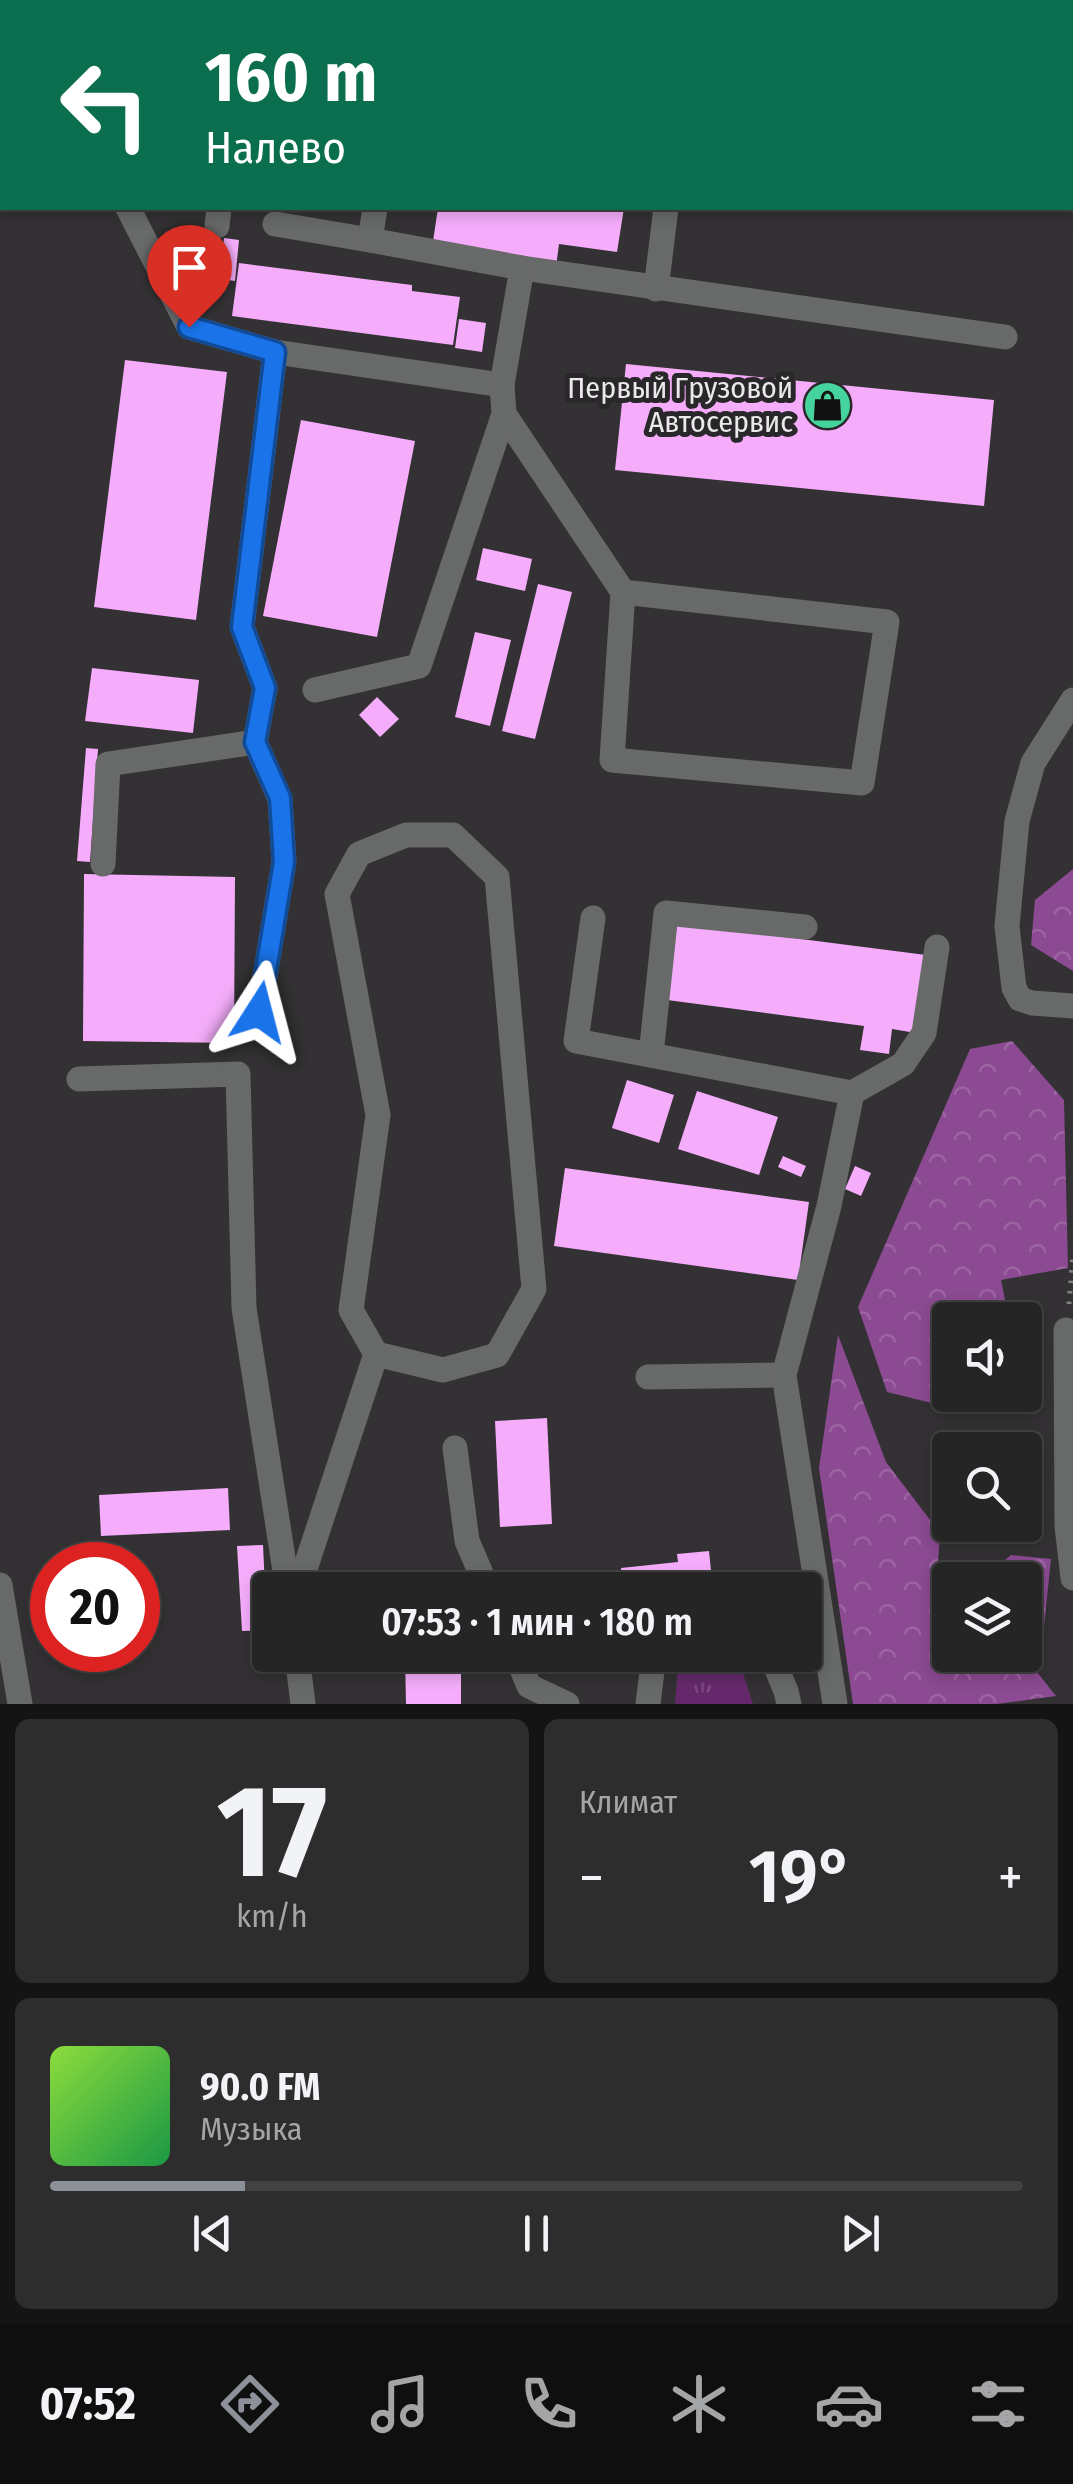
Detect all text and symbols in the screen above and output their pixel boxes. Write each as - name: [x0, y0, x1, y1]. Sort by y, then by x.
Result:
- text: 160 m: [205, 36, 377, 120]
- icon: left: [40, 40, 170, 170]
- text: Налево: [205, 121, 346, 175]
- pin: [147, 225, 232, 328]
- icon: arrive: [162, 240, 217, 295]
- place label: Первый Грузовой Автосервис: [567, 370, 793, 440]
- shop icon: Первый Грузовой Автосервис: [802, 379, 854, 431]
- position arrow: [207, 960, 311, 1064]
- map controls: [932, 1302, 1042, 1672]
- button: sound: [932, 1302, 1042, 1412]
- button: search: [932, 1432, 1042, 1542]
- speed limit sign: 20: [30, 1542, 160, 1672]
- button: layers: [932, 1562, 1042, 1672]
- text: 07:53 · 1 мин · 180 m: [381, 1599, 693, 1645]
- text: 17: [217, 1754, 327, 1910]
- text: Климат: [579, 1783, 677, 1821]
- text: 19°: [749, 1832, 853, 1922]
- text: −: [579, 1845, 604, 1911]
- text: +: [998, 1845, 1023, 1911]
- text: km/h: [236, 1897, 308, 1935]
- text: 90.0 FM: [200, 2064, 320, 2110]
- text: Музыка: [200, 2110, 303, 2148]
- icon: previous: [185, 2206, 240, 2261]
- icon: pause: [509, 2206, 564, 2261]
- icon: next: [833, 2206, 888, 2261]
- icon: directions: [215, 2369, 285, 2439]
- icon: music: [365, 2369, 435, 2439]
- icon: phone: [514, 2369, 584, 2439]
- icon: climate: [664, 2369, 734, 2439]
- icon: car: [814, 2369, 884, 2439]
- icon: filters: [963, 2369, 1033, 2439]
- text: 07:52: [40, 2377, 136, 2431]

